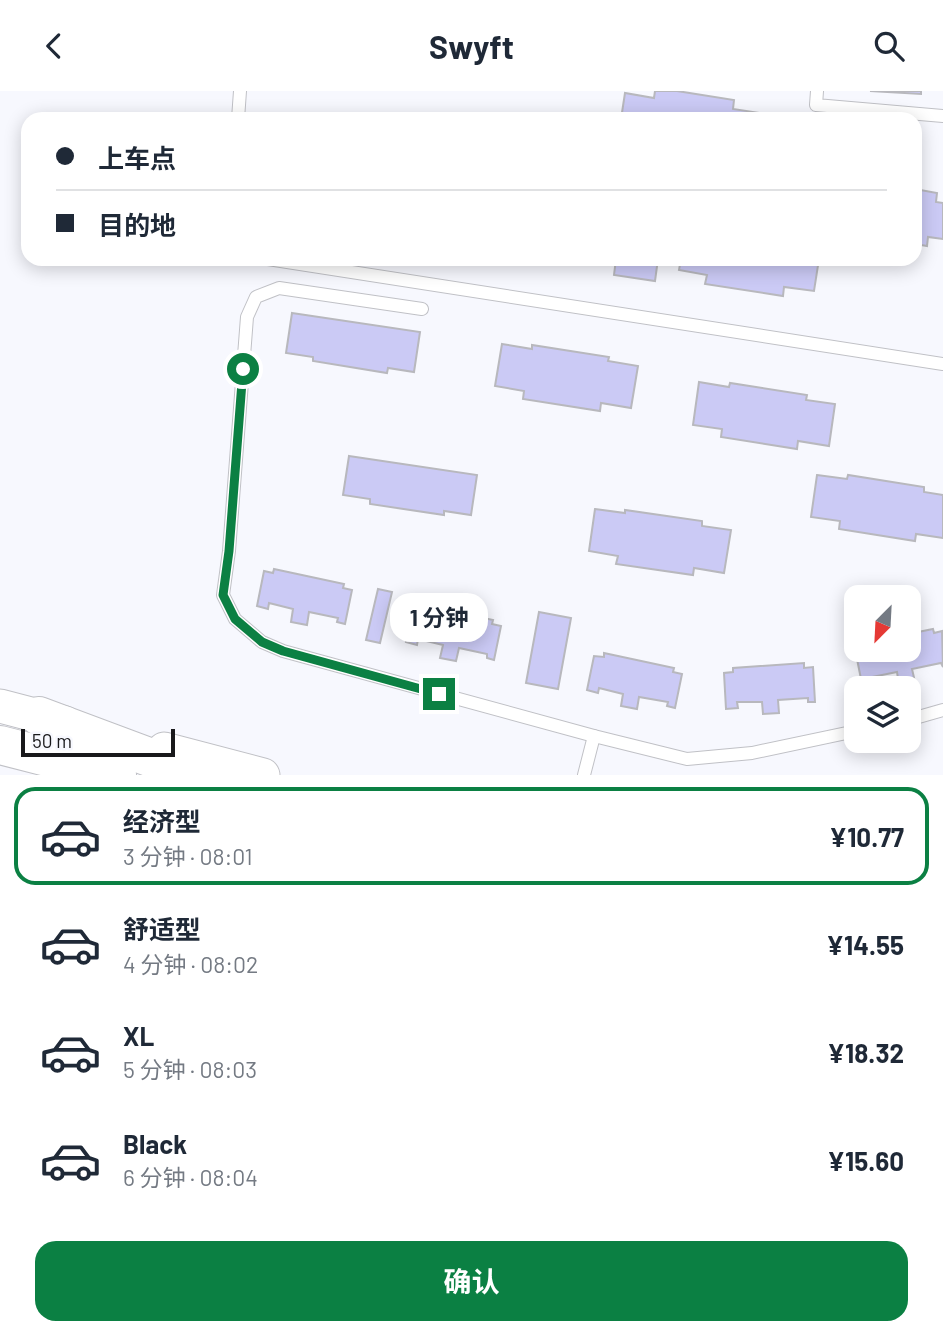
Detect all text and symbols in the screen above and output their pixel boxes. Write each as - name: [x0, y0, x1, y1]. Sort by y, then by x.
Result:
- icon: back: [35, 27, 73, 65]
- text: Swyft: [429, 27, 514, 65]
- icon: search: [870, 27, 908, 65]
- text: 上车点: [98, 142, 176, 173]
- text: 目的地: [98, 209, 176, 240]
- route start: [227, 353, 259, 385]
- north arrow: [844, 585, 920, 661]
- map controls: [844, 585, 921, 753]
- callout: 1 分钟: [390, 593, 488, 641]
- text: 1 分钟: [410, 603, 468, 631]
- button: layers: [844, 676, 921, 753]
- route end: [423, 678, 455, 710]
- scale bar: [21, 726, 175, 758]
- text: 50 m: [32, 729, 72, 752]
- icon: car: [39, 805, 102, 868]
- text: 经济型: [123, 805, 201, 836]
- text: ¥10.77: [829, 821, 904, 852]
- text: 3 分钟 · 08:01: [123, 842, 253, 870]
- icon: car: [39, 913, 102, 976]
- text: 舒适型: [123, 913, 201, 944]
- text: ¥14.55: [826, 929, 904, 960]
- text: 4 分钟 · 08:02: [123, 950, 258, 978]
- text: XL: [123, 1020, 154, 1051]
- icon: car: [39, 1021, 102, 1084]
- text: ¥18.32: [827, 1037, 904, 1068]
- text: 5 分钟 · 08:03: [123, 1055, 257, 1083]
- text: Black: [123, 1128, 187, 1159]
- icon: car: [39, 1129, 102, 1192]
- text: ¥15.60: [827, 1145, 904, 1176]
- text: 6 分钟 · 08:04: [123, 1163, 258, 1191]
- button: 确认: [35, 1241, 908, 1321]

